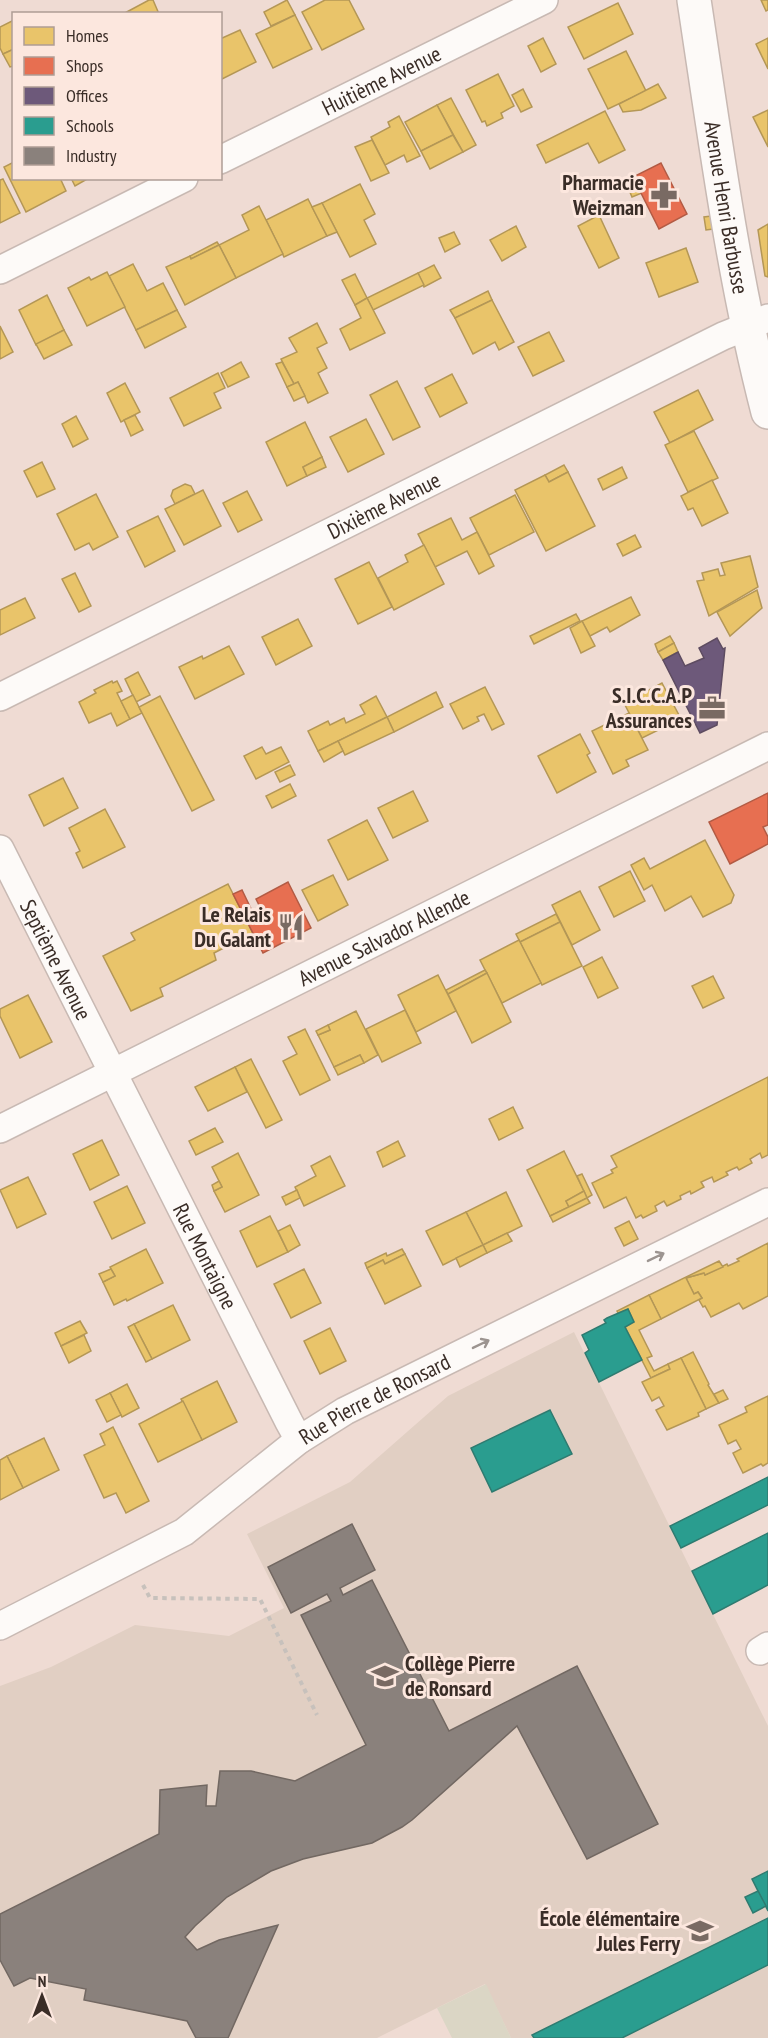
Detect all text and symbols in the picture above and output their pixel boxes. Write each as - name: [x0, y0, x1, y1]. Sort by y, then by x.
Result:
- legend: [12, 12, 222, 180]
- text: Homes: [66, 24, 109, 47]
- street label: Huitième Avenue: [317, 39, 446, 121]
- text: Shops: [66, 54, 103, 77]
- text: Offices: [66, 84, 108, 107]
- text: Schools: [66, 114, 114, 137]
- street label: Avenue Henri Barbusse: [698, 119, 755, 296]
- text: Industry: [66, 144, 117, 167]
- place label: Pharmacie Weizman: [562, 168, 644, 221]
- pharmacy icon: Pharmacie Weizman: [649, 180, 679, 210]
- street label: Dixième Avenue: [323, 465, 445, 545]
- place label: S.I.C.C.A.P Assurances: [605, 681, 693, 734]
- office icon: S.I.C.C.A.P Assurances: [697, 693, 727, 723]
- street label: Avenue Salvador Allende: [293, 883, 474, 992]
- street label: Septième Avenue: [14, 895, 98, 1025]
- place label: Le Relais Du Galant: [194, 900, 272, 953]
- restaurant icon: Le Relais Du Galant: [276, 912, 306, 942]
- street label: Rue Montaigne: [167, 1198, 244, 1314]
- one-way arrow: [646, 1251, 664, 1263]
- one-way arrow: [472, 1338, 489, 1350]
- street label: Rue Pierre de Ronsard: [294, 1347, 455, 1451]
- place label: Collège Pierre de Ronsard: [405, 1649, 515, 1702]
- school or university icon: Collège Pierre de Ronsard: [370, 1661, 400, 1691]
- place label: École élémentaire Jules Ferry: [540, 1904, 681, 1957]
- school or university icon: École élémentaire Jules Ferry: [685, 1916, 715, 1946]
- north arrow: [12, 1966, 72, 2026]
- text: N: [38, 1971, 46, 1991]

